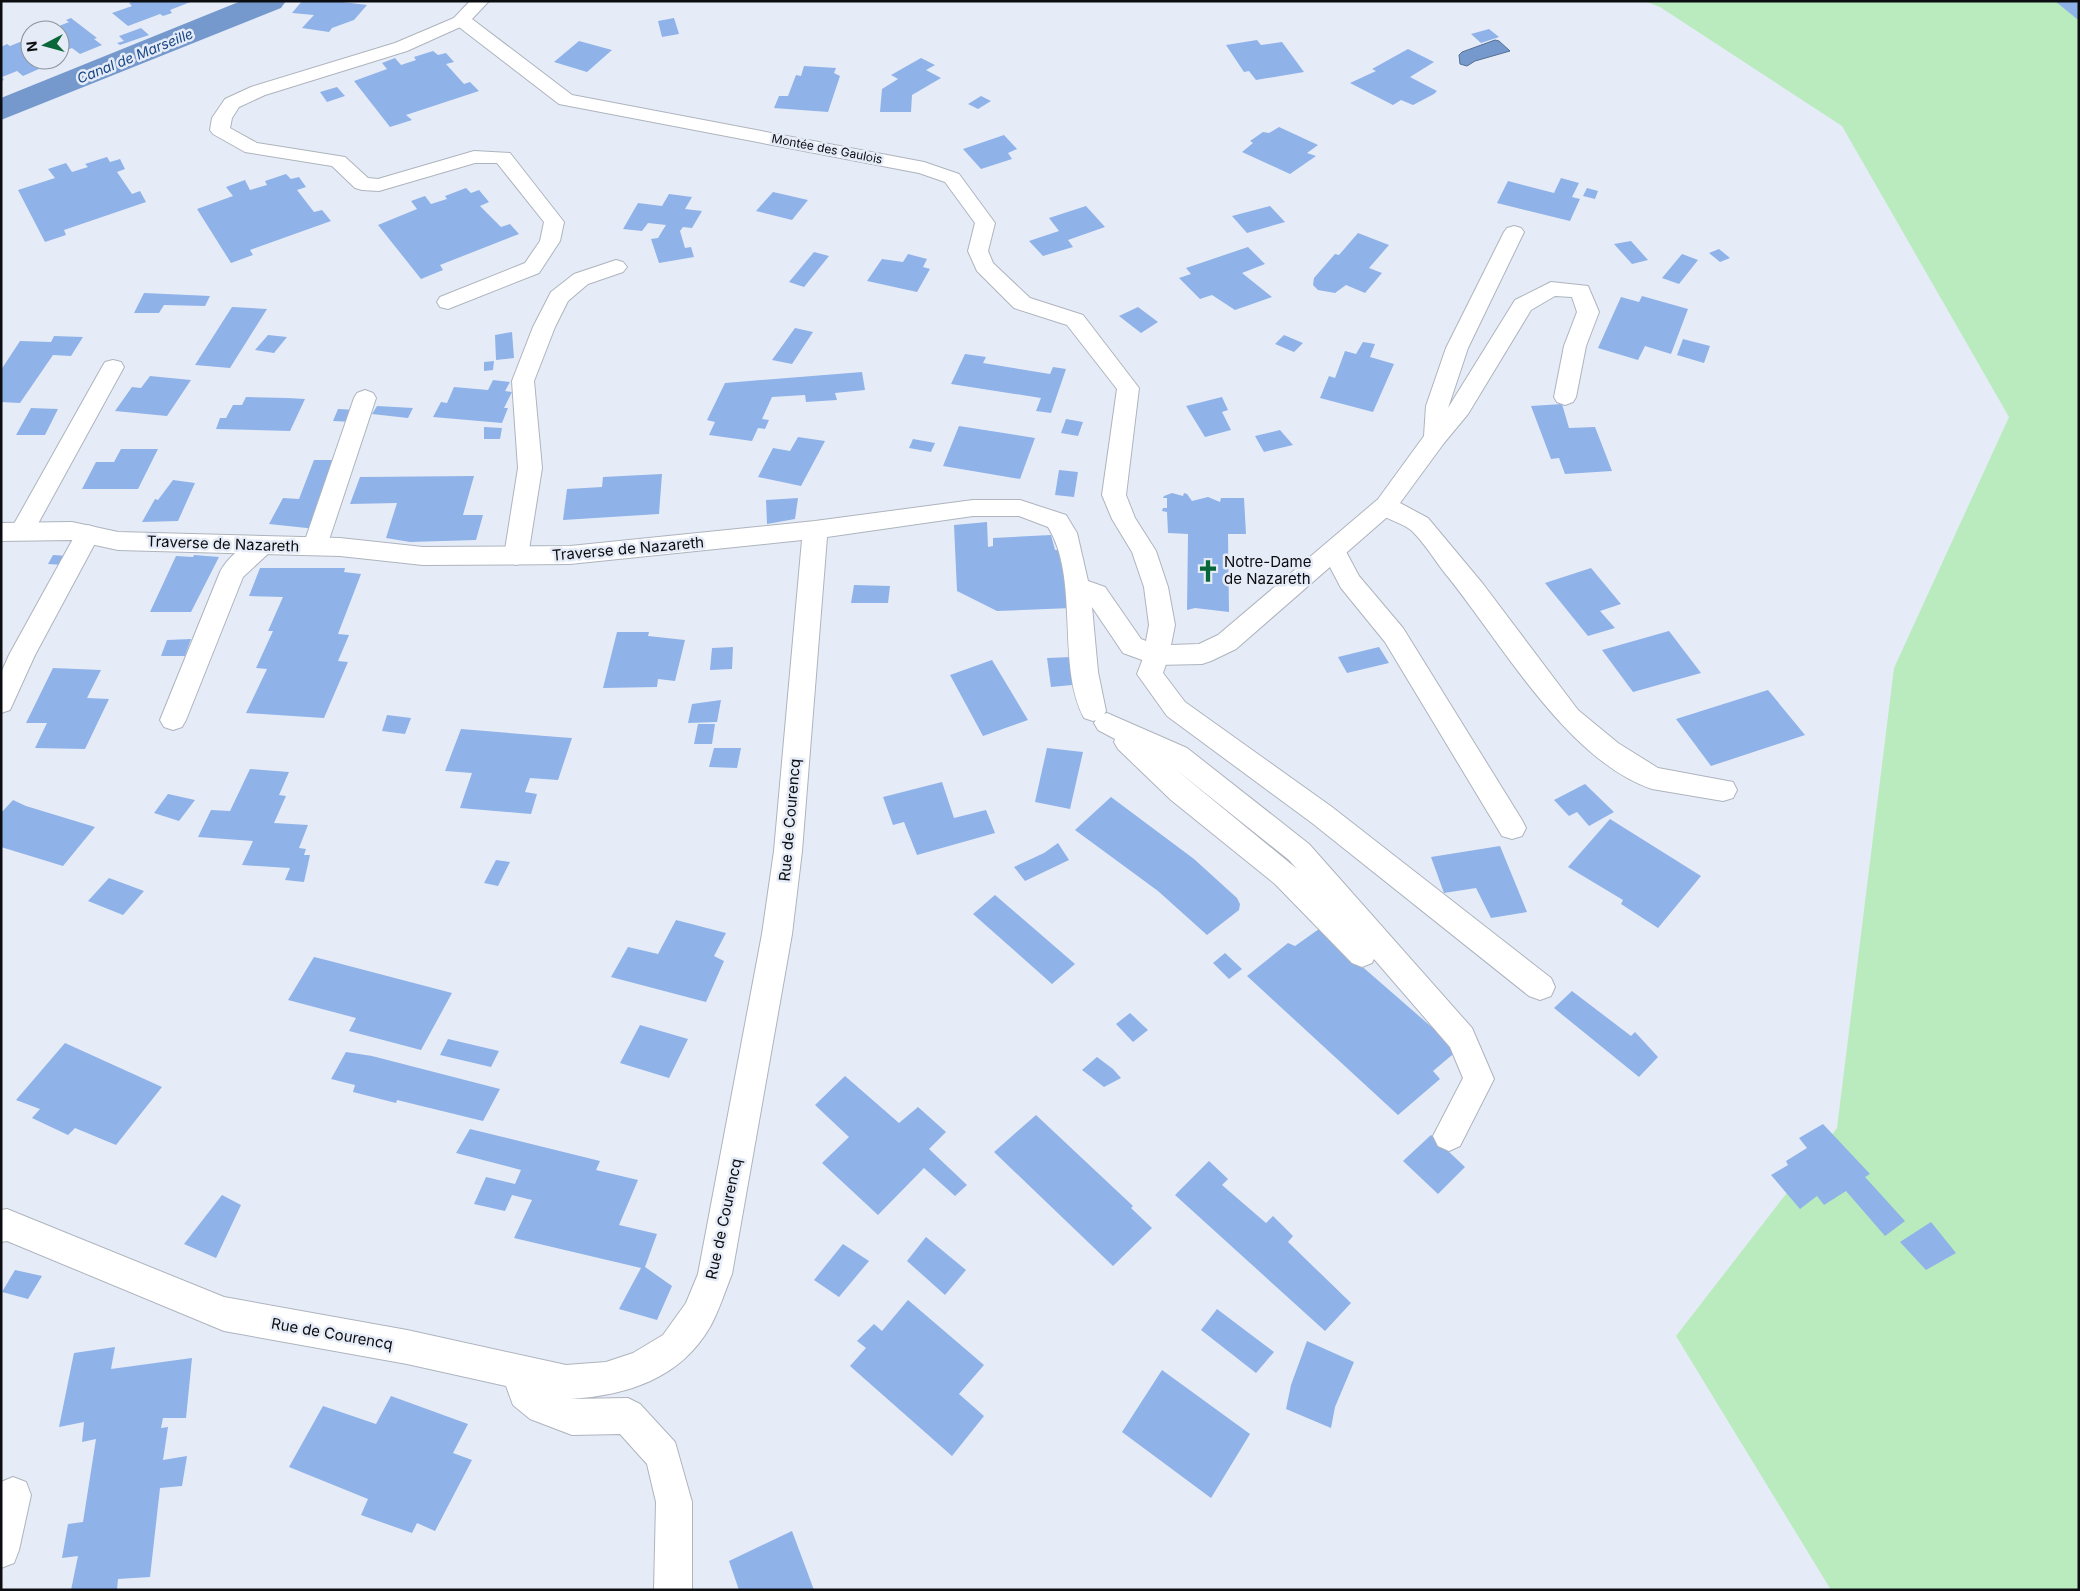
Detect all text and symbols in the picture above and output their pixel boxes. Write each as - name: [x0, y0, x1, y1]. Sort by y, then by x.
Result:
- north arrow: [20, 20, 70, 70]
- water label: Canal de Marseille: [74, 24, 195, 87]
- text: N: [23, 40, 41, 53]
- street label: Montée des Gaulois: [770, 130, 884, 167]
- street label: Traverse de Nazareth: [146, 531, 300, 556]
- street label: Traverse de Nazareth: [551, 532, 705, 565]
- place label: Notre-Dame de Nazareth: [1224, 552, 1311, 588]
- church icon: Notre-Dame de Nazareth: [1195, 558, 1221, 584]
- street label: Rue de Courencq: [775, 758, 804, 882]
- street label: Rue de Courencq: [701, 1157, 746, 1281]
- street label: Rue de Courencq: [270, 1313, 394, 1354]

